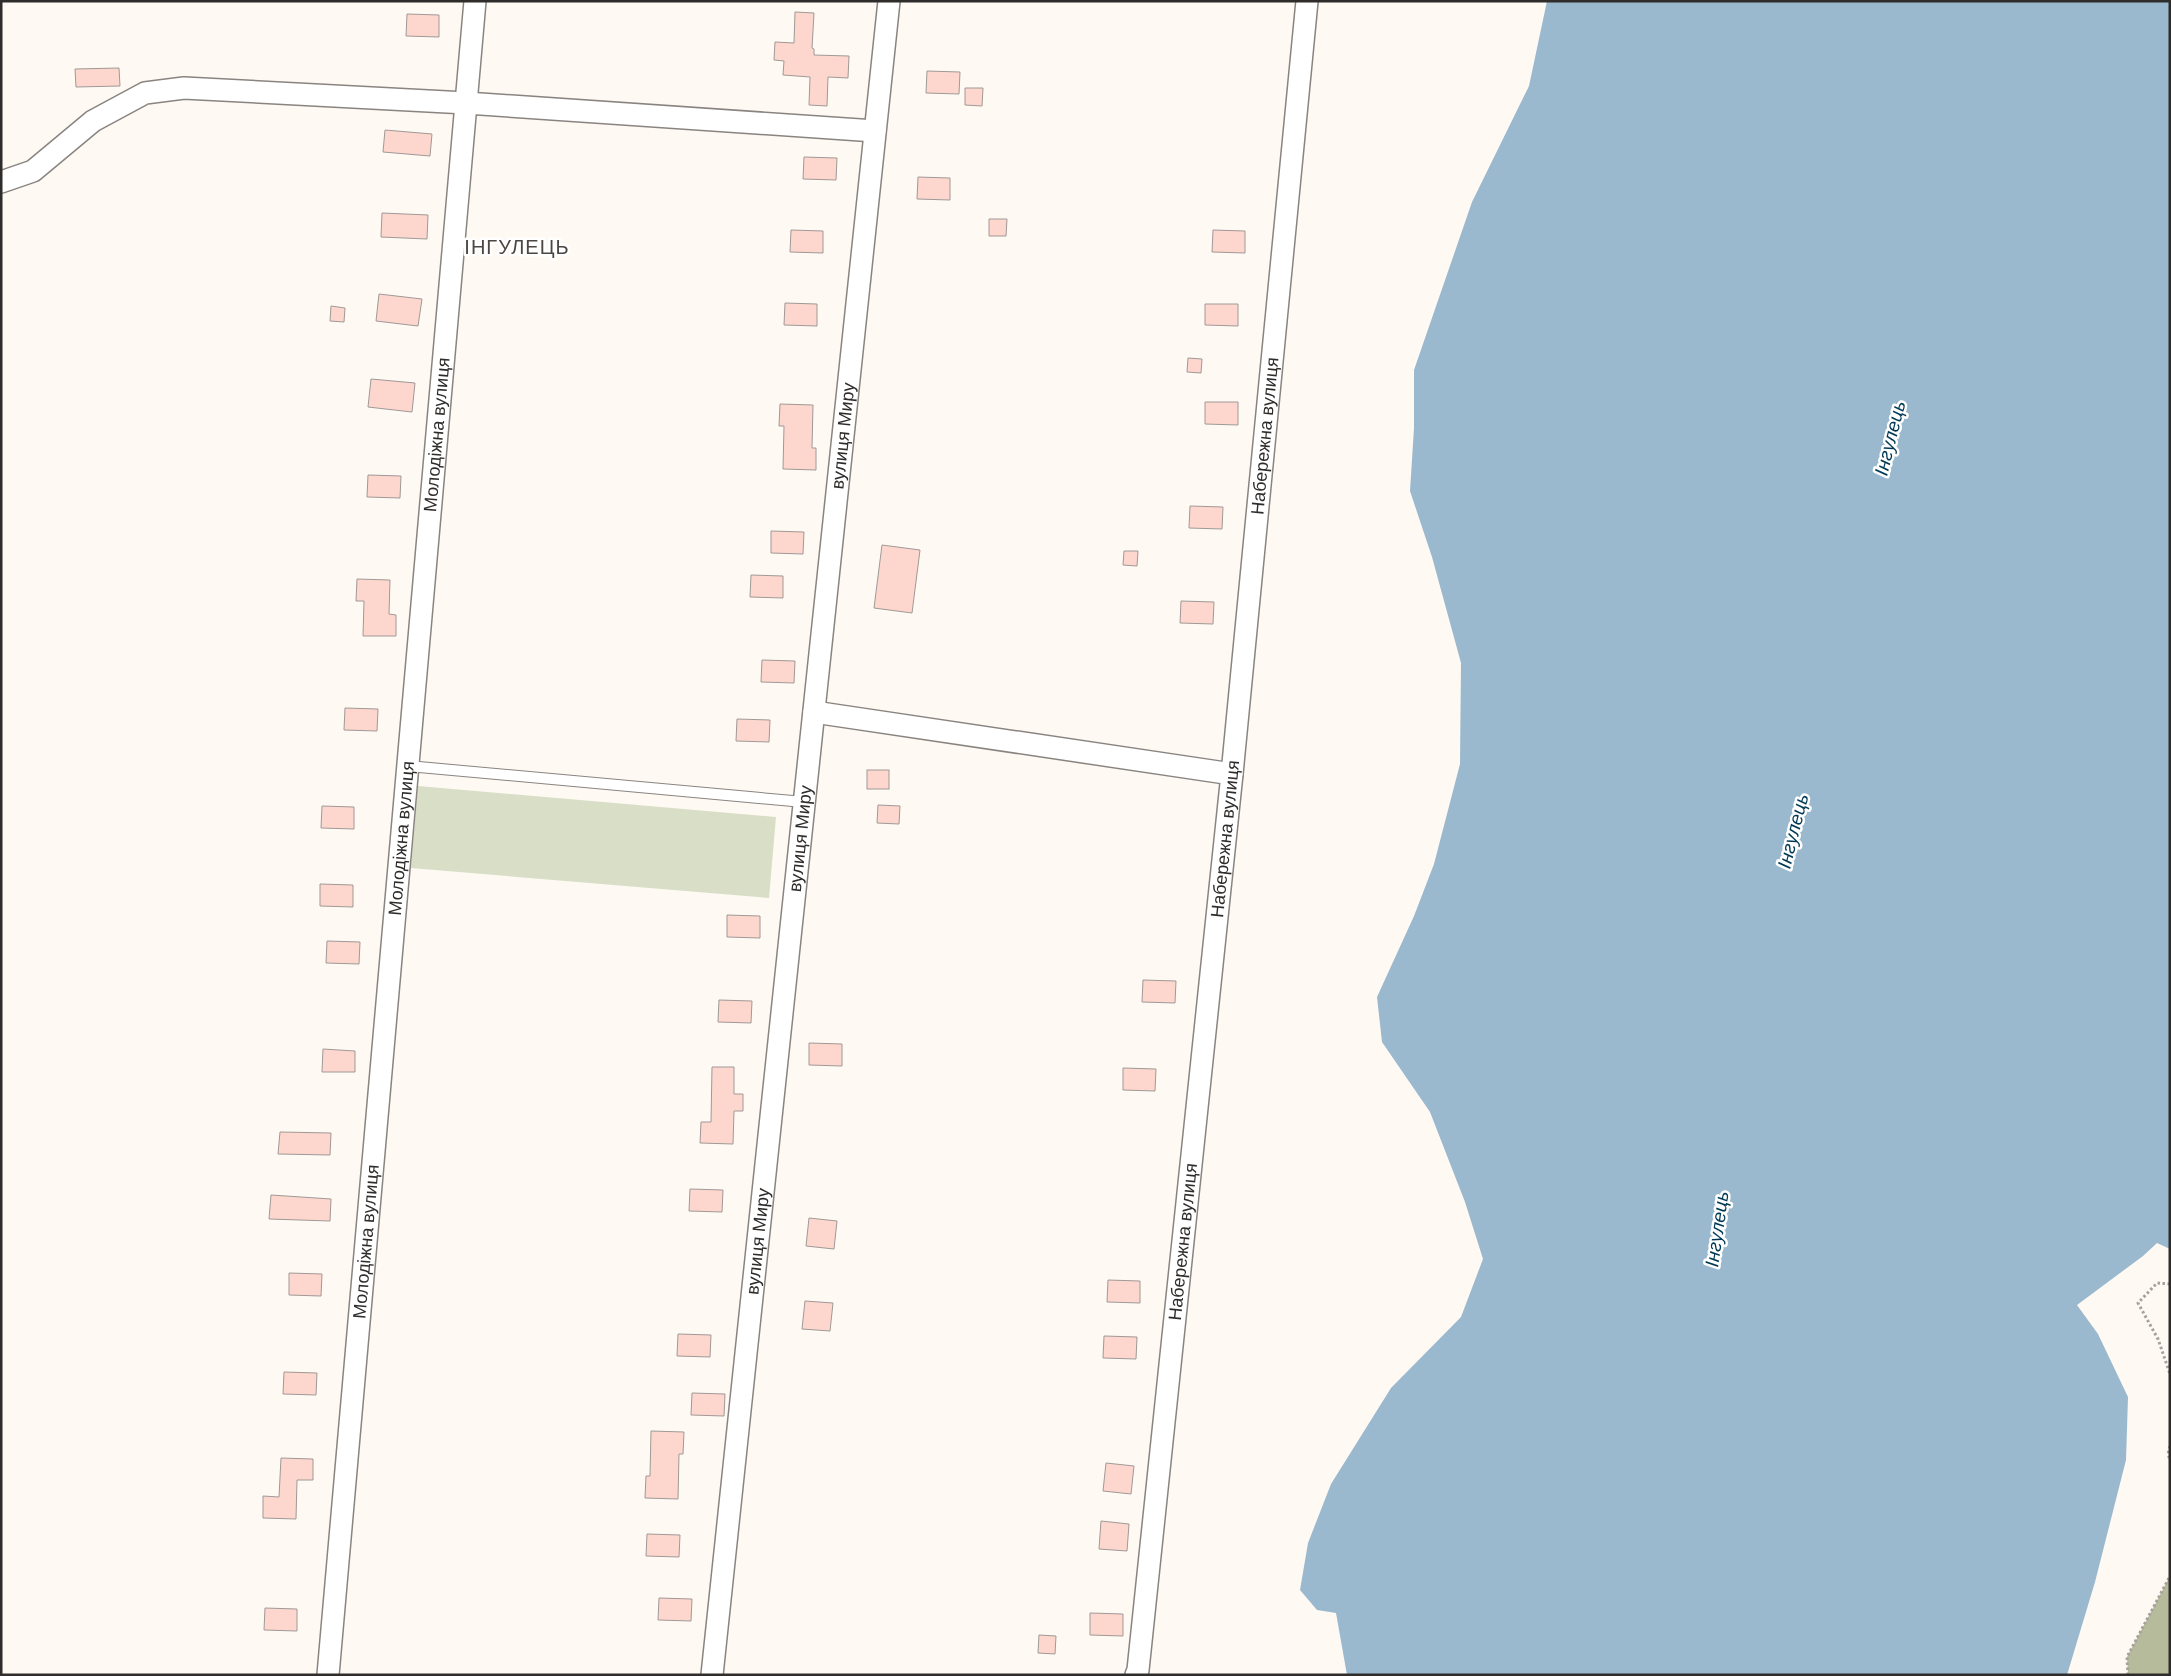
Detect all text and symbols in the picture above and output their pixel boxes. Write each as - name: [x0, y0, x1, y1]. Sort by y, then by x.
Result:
- district label: ІНГУЛЕЦЬ: [464, 234, 570, 260]
- street label: Набережна вулиця: [1245, 356, 1284, 516]
- street label: Молодіжна вулиця: [418, 357, 456, 513]
- street label: вулиця Миру: [825, 381, 861, 490]
- water label: Інгулець: [1869, 398, 1911, 478]
- street label: Набережна вулиця: [1205, 759, 1245, 919]
- street label: Молодіжна вулиця: [383, 760, 420, 916]
- street label: вулиця Миру: [783, 784, 818, 893]
- water label: Інгулець: [1772, 791, 1814, 871]
- street label: Набережна вулиця: [1163, 1162, 1203, 1322]
- street label: Молодіжна вулиця: [347, 1163, 385, 1320]
- street label: вулиця Миру: [740, 1187, 775, 1296]
- water label: Інгулець: [1699, 1189, 1735, 1269]

